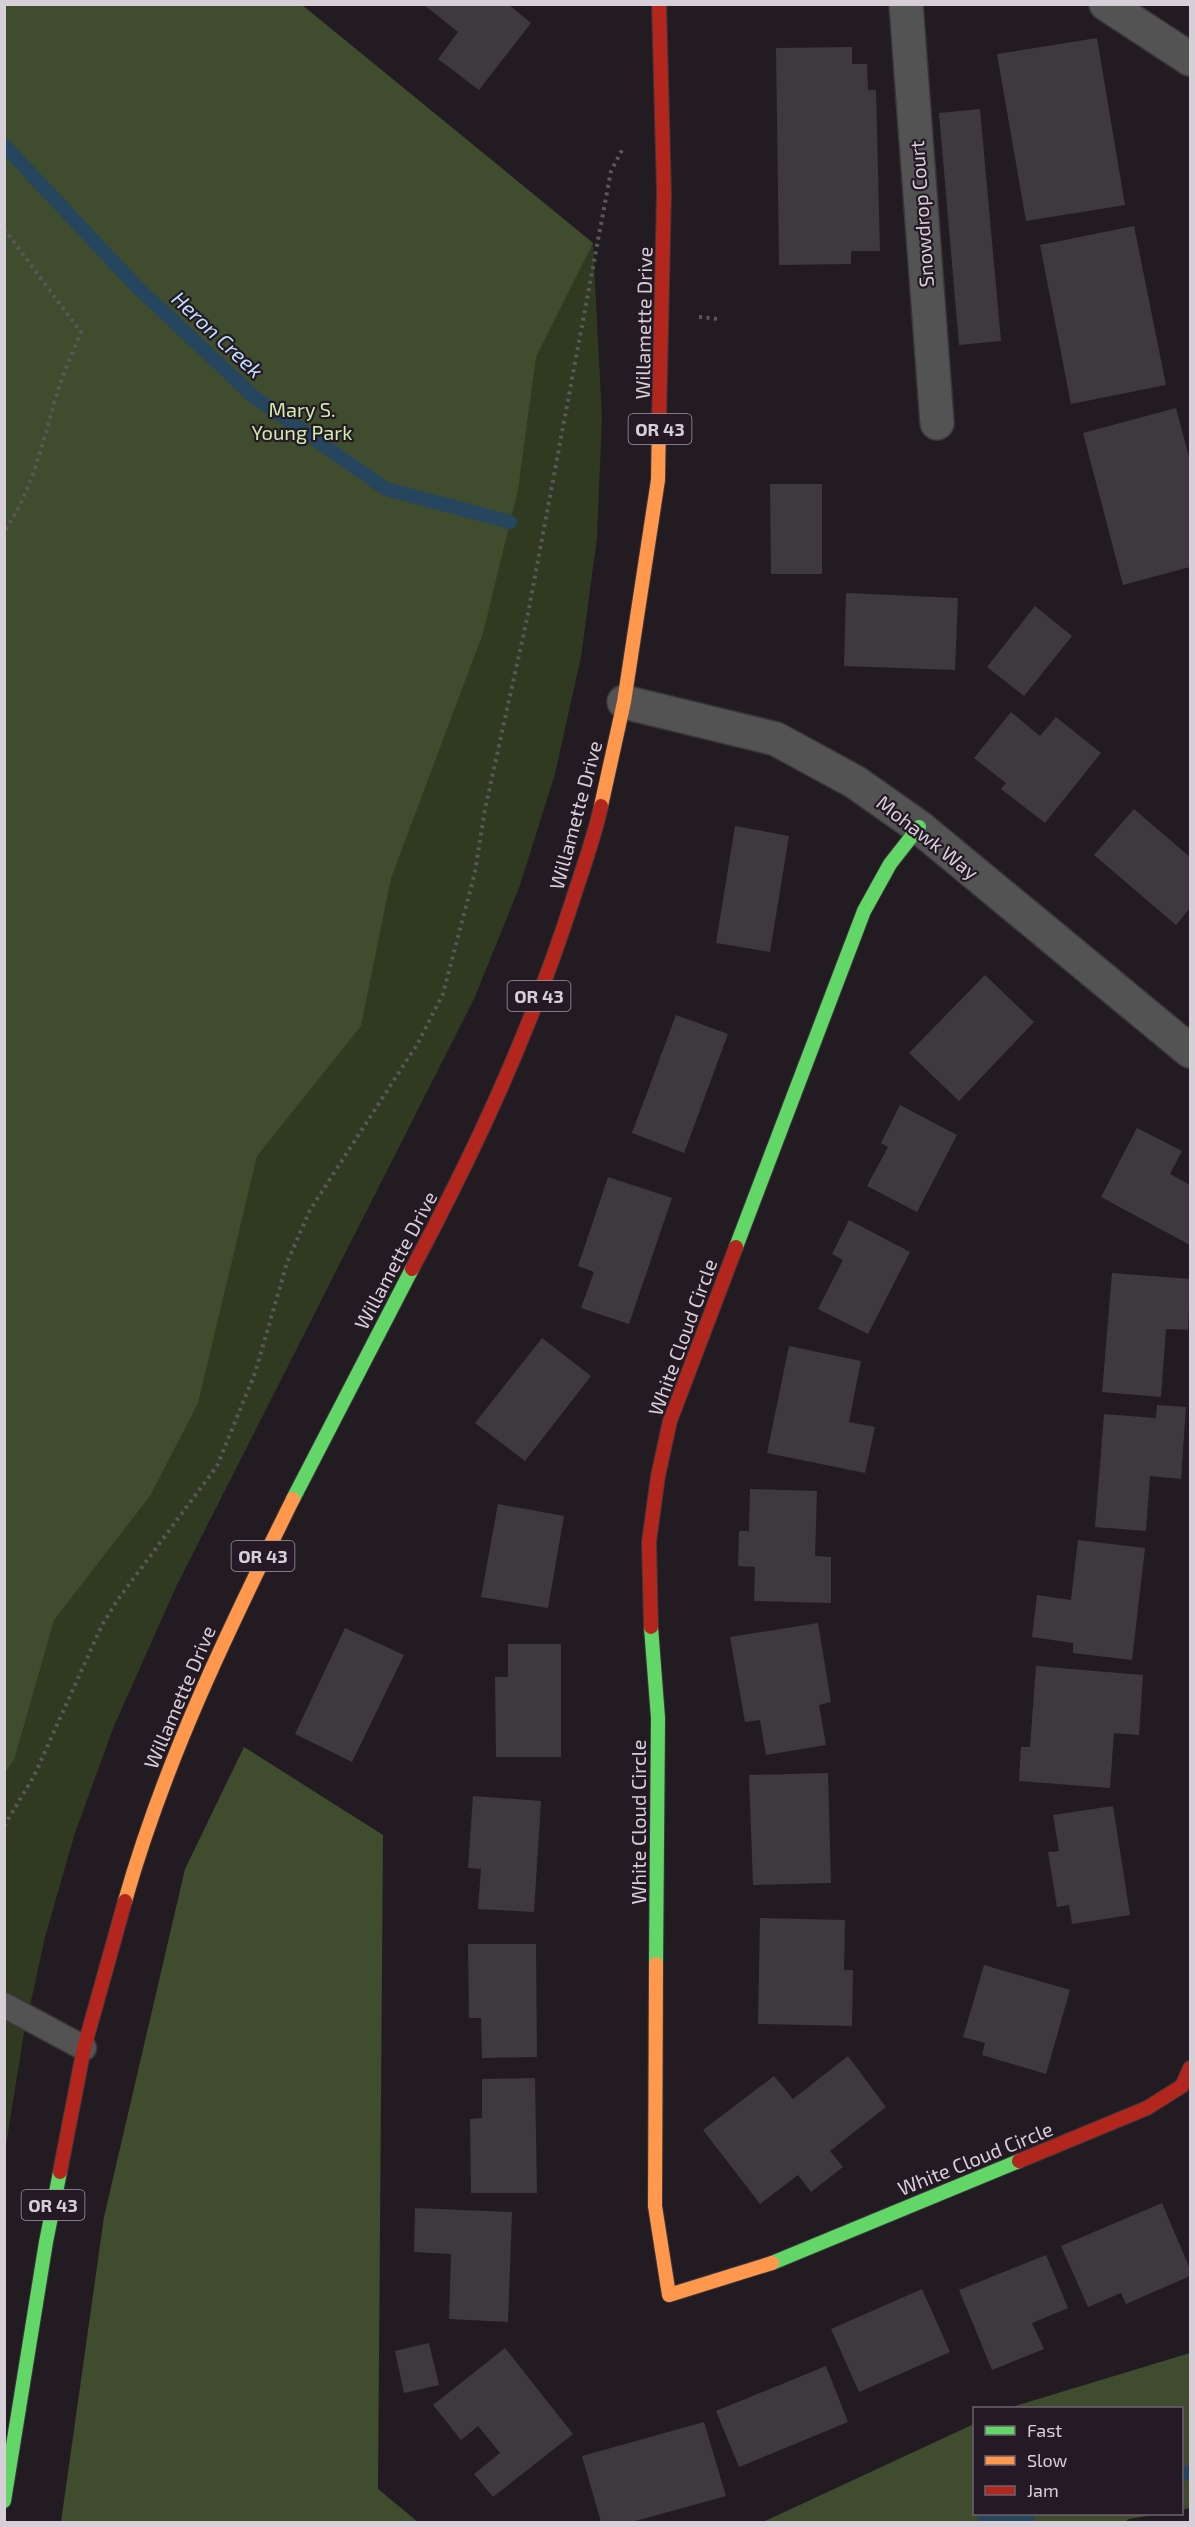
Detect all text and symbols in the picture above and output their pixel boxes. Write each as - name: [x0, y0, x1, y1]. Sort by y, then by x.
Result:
- street label: Snowdrop Court: [904, 139, 938, 288]
- street label: Willamette Drive: [630, 246, 656, 400]
- water label: Heron Creek: [167, 285, 269, 383]
- park label: Mary S. Young Park: [252, 397, 352, 444]
- road number: OR 43: [628, 414, 692, 444]
- street label: Willamette Drive: [544, 738, 606, 892]
- street label: Mohawk Way: [872, 790, 984, 884]
- road number: OR 43: [508, 981, 570, 1011]
- street label: Willamette Drive: [348, 1187, 442, 1333]
- street label: White Cloud Circle: [643, 1255, 721, 1419]
- road number: OR 43: [232, 1541, 294, 1571]
- street label: Willamette Drive: [138, 1622, 220, 1772]
- street label: White Cloud Circle: [626, 1740, 650, 1904]
- street label: White Cloud Circle: [894, 2116, 1056, 2200]
- road number: OR 43: [22, 2190, 84, 2220]
- legend: [973, 2407, 1183, 2515]
- text: Fast: [1027, 2419, 1062, 2441]
- text: Slow: [1027, 2449, 1068, 2471]
- text: Jam: [1027, 2479, 1059, 2501]

